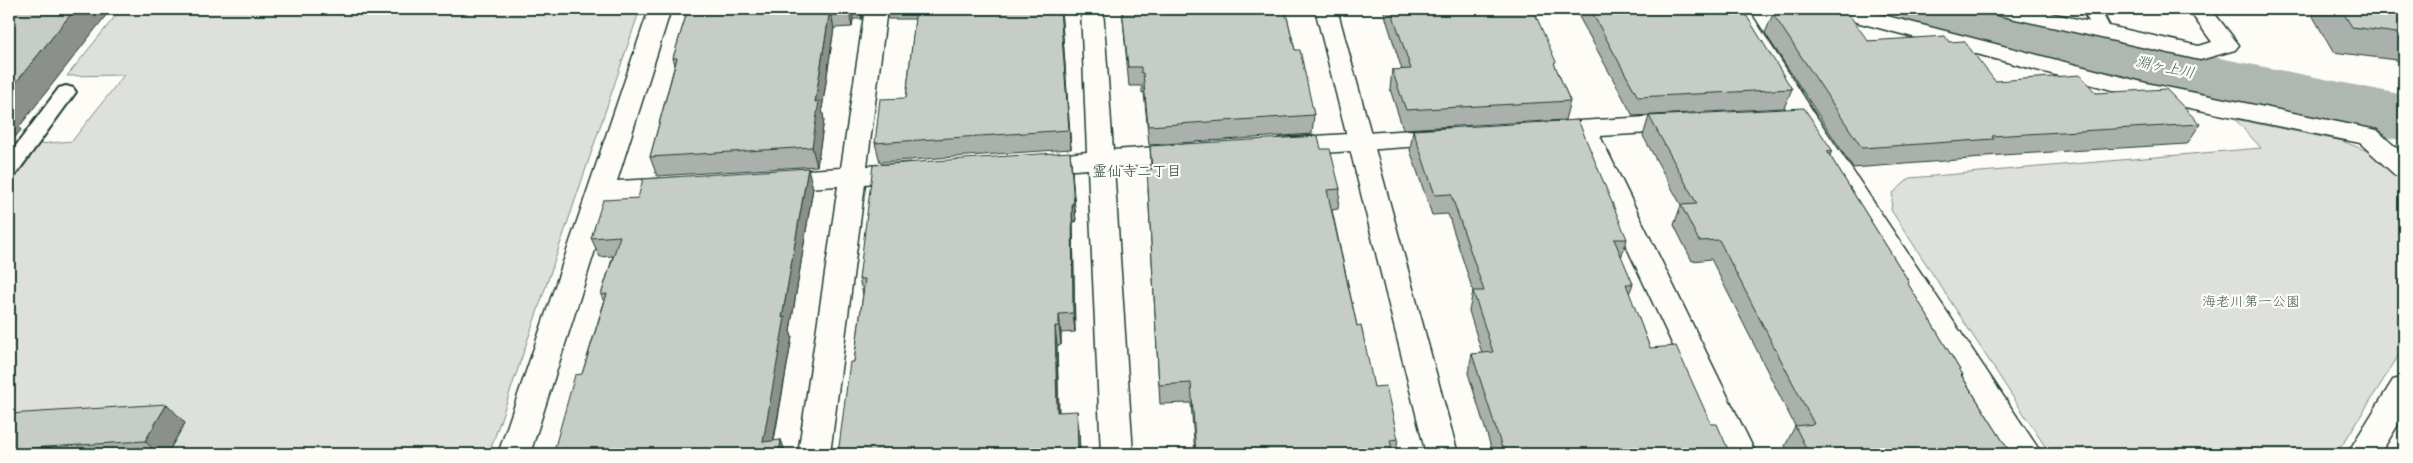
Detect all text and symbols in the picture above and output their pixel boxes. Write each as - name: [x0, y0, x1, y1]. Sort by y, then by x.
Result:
- water label: 淵ヶ上川: [2133, 50, 2197, 86]
- district label: 霊仙寺二丁目: [1092, 160, 1182, 184]
- park label: 海老川第一公園: [2202, 291, 2300, 313]

